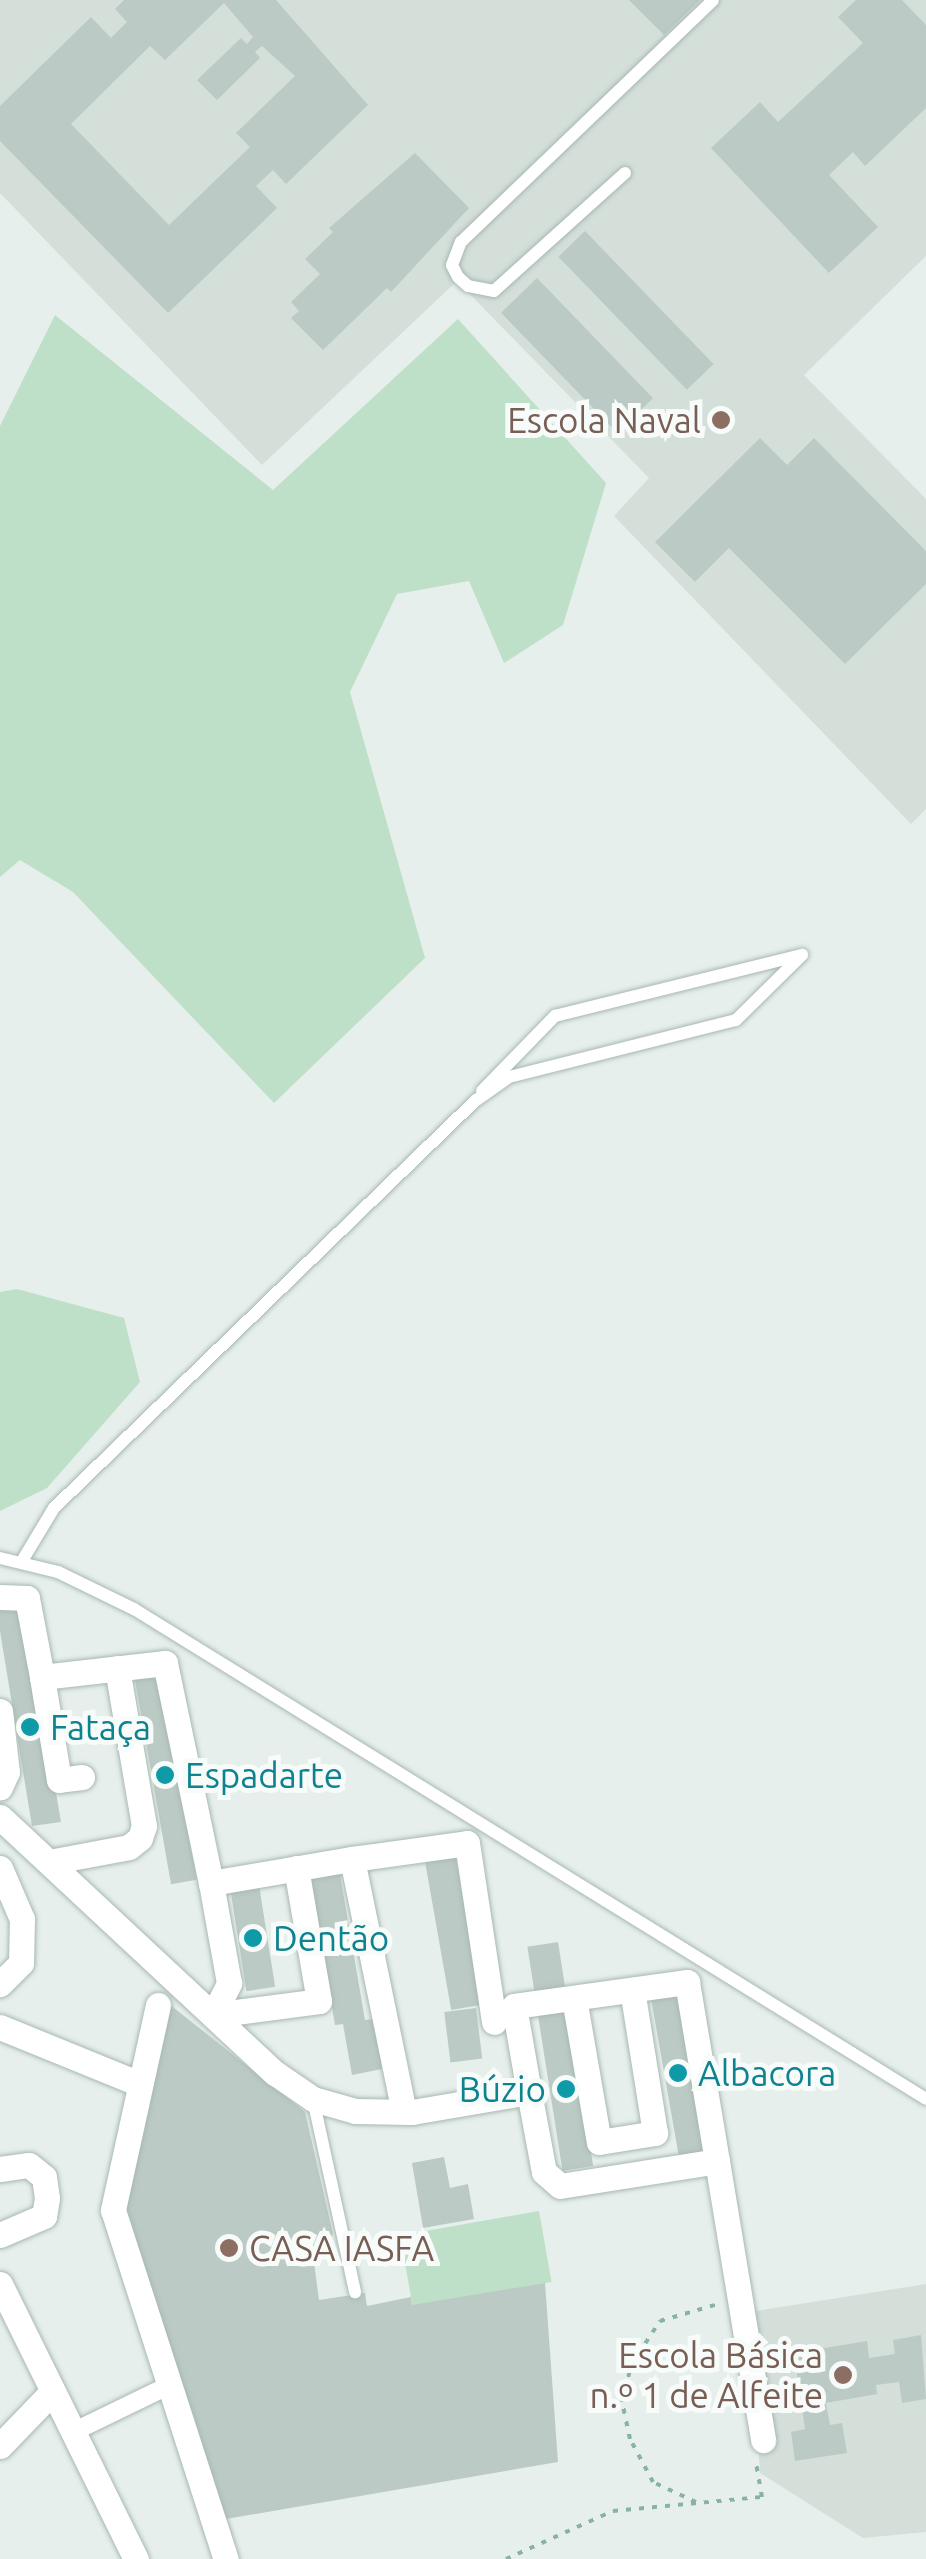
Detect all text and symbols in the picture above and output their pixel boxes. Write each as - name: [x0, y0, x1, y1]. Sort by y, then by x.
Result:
- place label: Escola Naval: [507, 399, 701, 441]
- marker: Escola Naval: [710, 409, 732, 431]
- place label: Fataça: [50, 1706, 151, 1748]
- marker: Fataça: [19, 1716, 41, 1738]
- place label: Espadarte: [185, 1754, 343, 1796]
- marker: Espadarte: [154, 1764, 176, 1786]
- place label: Dentão: [273, 1917, 389, 1959]
- marker: Dentão: [242, 1927, 264, 1949]
- place label: Albacora: [698, 2052, 836, 2094]
- marker: Albacora: [667, 2062, 689, 2084]
- place label: Búzio: [459, 2068, 546, 2110]
- marker: Búzio: [555, 2078, 577, 2100]
- place label: CASA IASFA: [249, 2227, 434, 2269]
- marker: CASA IASFA: [218, 2237, 240, 2259]
- place label: Escola Básica n.º 1 de Alfeite: [589, 2334, 823, 2416]
- marker: Escola Básica n.º 1 de Alfeite: [832, 2364, 854, 2386]

